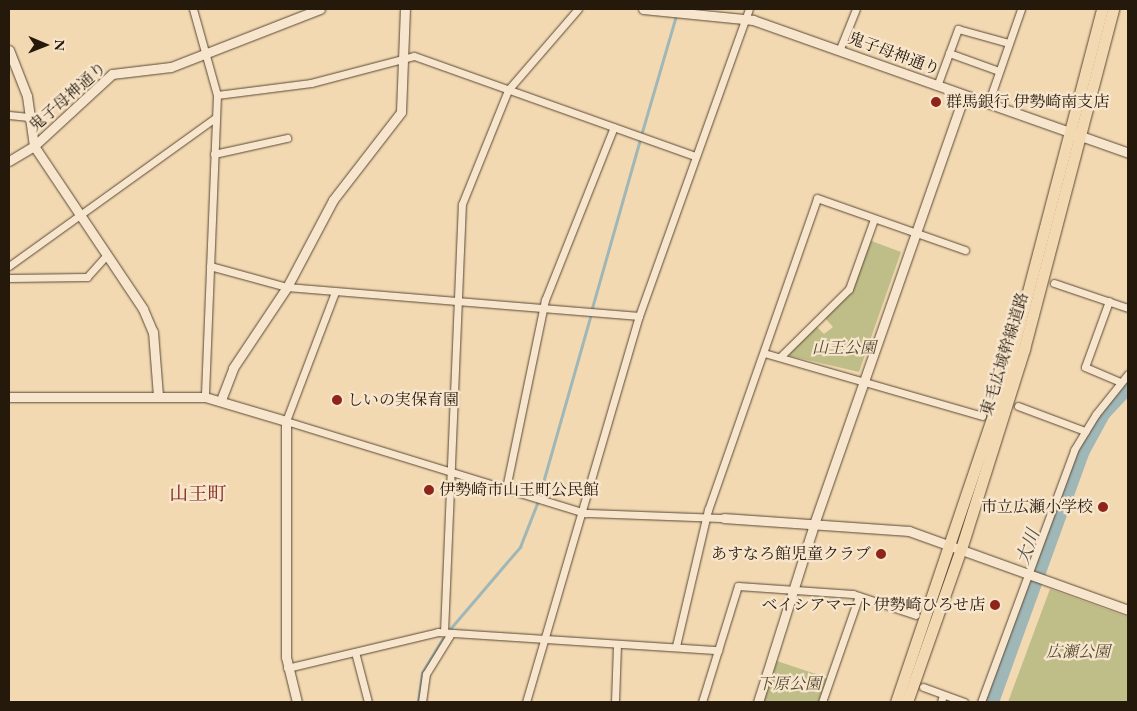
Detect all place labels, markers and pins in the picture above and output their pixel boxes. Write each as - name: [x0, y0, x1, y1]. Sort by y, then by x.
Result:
- place label: 群馬銀行 伊勢崎南支店: [946, 92, 1109, 112]
- marker: 群馬銀行 伊勢崎南支店: [930, 96, 942, 108]
- place label: しいの実保育園: [347, 390, 459, 410]
- marker: しいの実保育園: [331, 394, 343, 406]
- place label: 伊勢崎市山王町公民館: [439, 480, 599, 500]
- marker: 伊勢崎市山王町公民館: [423, 484, 435, 496]
- place label: 市立広瀬小学校: [981, 497, 1093, 517]
- marker: 市立広瀬小学校: [1097, 501, 1109, 513]
- place label: あすなろ館児童クラブ: [711, 544, 871, 564]
- marker: あすなろ館児童クラブ: [875, 548, 887, 560]
- place label: ベイシアマート伊勢崎ひろせ店: [761, 595, 985, 615]
- marker: ベイシアマート伊勢崎ひろせ店: [989, 599, 1001, 611]

